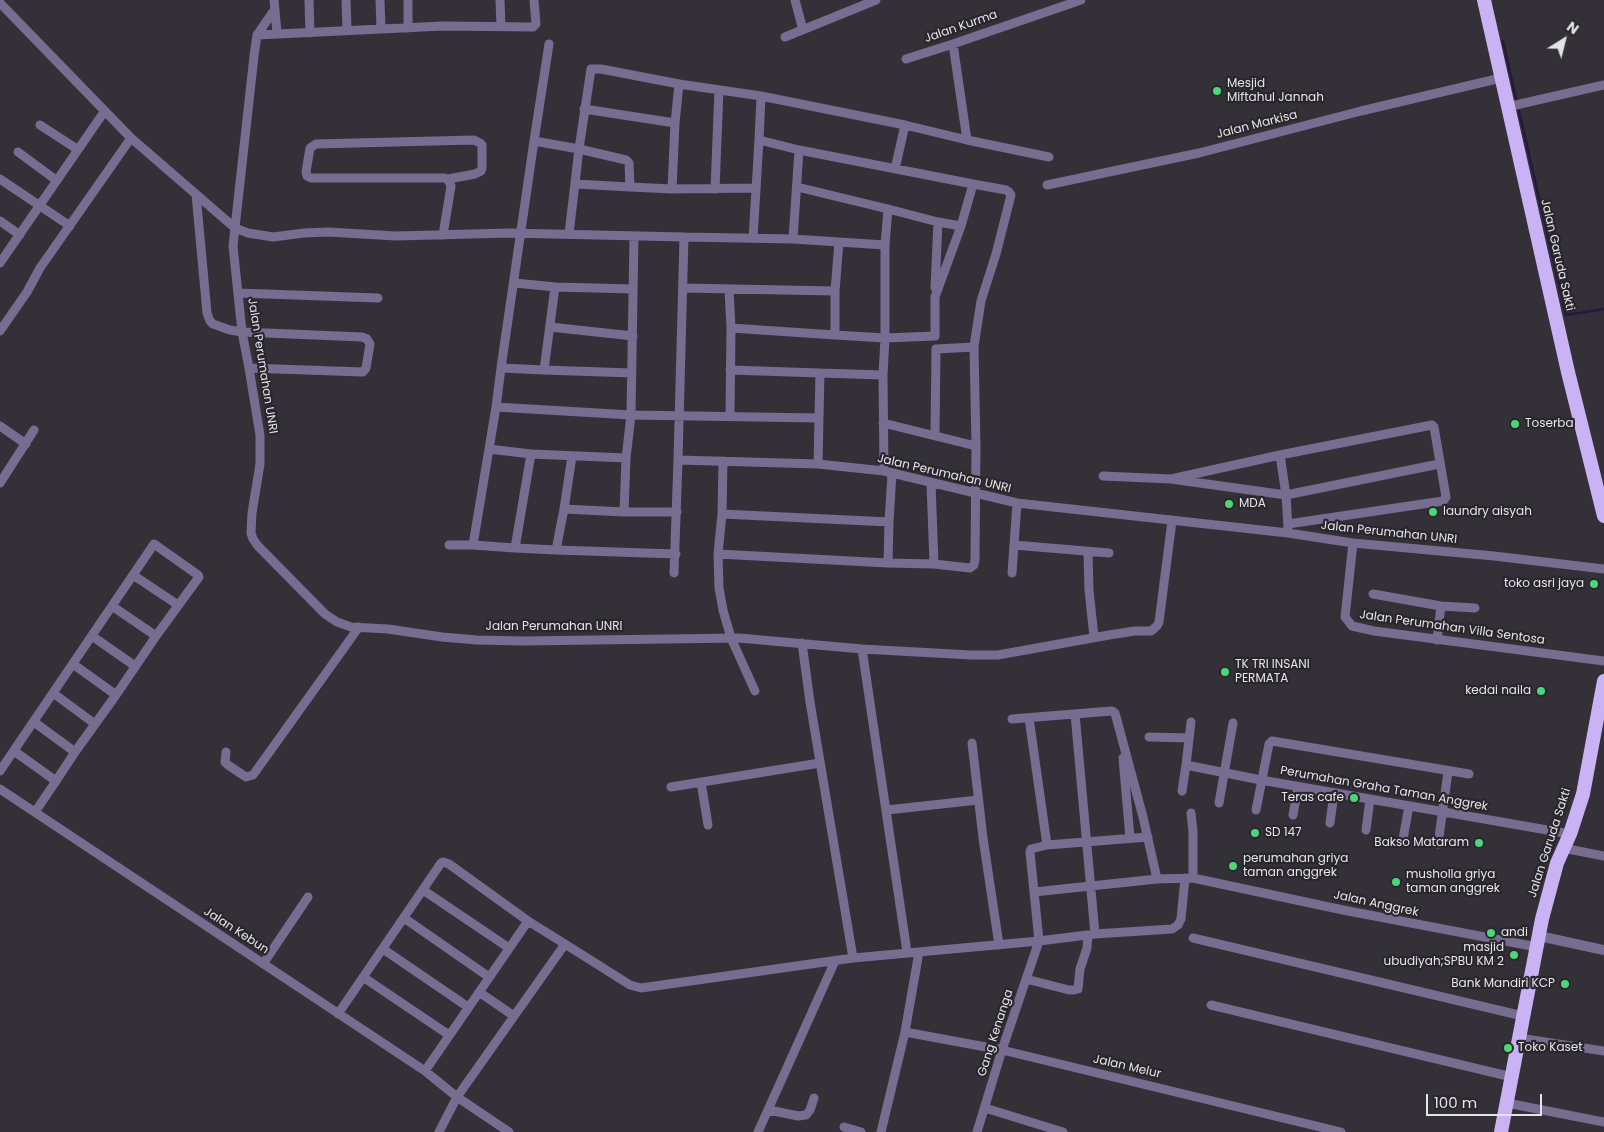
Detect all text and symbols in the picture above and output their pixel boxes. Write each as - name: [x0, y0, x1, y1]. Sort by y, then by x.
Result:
- street label: Jalan Kurma: [923, 8, 999, 46]
- north arrow: [1539, 15, 1589, 65]
- text: N: [1563, 17, 1583, 39]
- place label: Mesjid Miftahul Jannah: [1227, 77, 1324, 105]
- marker: Mesjid Miftahul Jannah: [1211, 85, 1223, 97]
- street label: Jalan Markisa: [1215, 108, 1299, 142]
- street label: Jalan Garuda Sakti: [1537, 198, 1577, 312]
- street label: Jalan Perumahan UNRI: [244, 297, 280, 435]
- place label: Toserba: [1525, 417, 1574, 431]
- marker: Toserba: [1509, 418, 1521, 430]
- street label: Jalan Perumahan UNRI: [876, 452, 1012, 496]
- place label: MDA: [1239, 497, 1266, 511]
- marker: MDA: [1223, 498, 1235, 510]
- place label: laundry aisyah: [1443, 505, 1532, 519]
- marker: laundry aisyah: [1427, 506, 1439, 518]
- street label: Jalan Perumahan UNRI: [1320, 519, 1458, 547]
- place label: toko asri jaya: [1504, 577, 1584, 591]
- marker: toko asri jaya: [1588, 578, 1600, 590]
- street label: Jalan Perumahan Villa Sentosa: [1358, 608, 1546, 648]
- street label: Jalan Perumahan UNRI: [486, 620, 622, 634]
- place label: TK TRI INSANI PERMATA: [1235, 658, 1310, 686]
- marker: TK TRI INSANI PERMATA: [1219, 666, 1231, 678]
- place label: kedai naila: [1465, 684, 1531, 698]
- marker: kedai naila: [1535, 685, 1547, 697]
- street label: Perumahan Graha Taman Anggrek: [1279, 764, 1489, 814]
- street label: Jalan Garuda Sakti: [1526, 787, 1574, 899]
- place label: Teras cafe: [1281, 791, 1344, 805]
- marker: Teras cafe: [1348, 792, 1360, 804]
- place label: SD 147: [1265, 826, 1302, 840]
- marker: SD 147: [1249, 827, 1261, 839]
- place label: Bakso Mataram: [1374, 836, 1469, 850]
- marker: Bakso Mataram: [1473, 837, 1485, 849]
- place label: perumahan griya taman anggrek: [1243, 852, 1348, 880]
- marker: perumahan griya taman anggrek: [1227, 860, 1239, 872]
- place label: musholla griya taman anggrek: [1406, 868, 1500, 896]
- marker: musholla griya taman anggrek: [1390, 876, 1402, 888]
- street label: Jalan Anggrek: [1332, 888, 1420, 920]
- street label: Jalan Kebun: [201, 905, 271, 957]
- place label: andi: [1501, 926, 1528, 940]
- marker: andi: [1485, 927, 1497, 939]
- place label: masjid ubudiyah;SPBU KM 2: [1383, 941, 1504, 969]
- marker: masjid ubudiyah;SPBU KM 2: [1508, 949, 1520, 961]
- place label: Bank Mandiri KCP: [1451, 977, 1555, 991]
- marker: Bank Mandiri KCP: [1559, 978, 1571, 990]
- street label: Gang Kenanga: [975, 988, 1017, 1078]
- place label: Toko Kaset: [1518, 1041, 1583, 1055]
- marker: Toko Kaset: [1502, 1042, 1514, 1054]
- street label: Jalan Melur: [1092, 1052, 1162, 1082]
- scale bar: [1429, 1084, 1545, 1116]
- text: 100 m: [1434, 1092, 1477, 1113]

